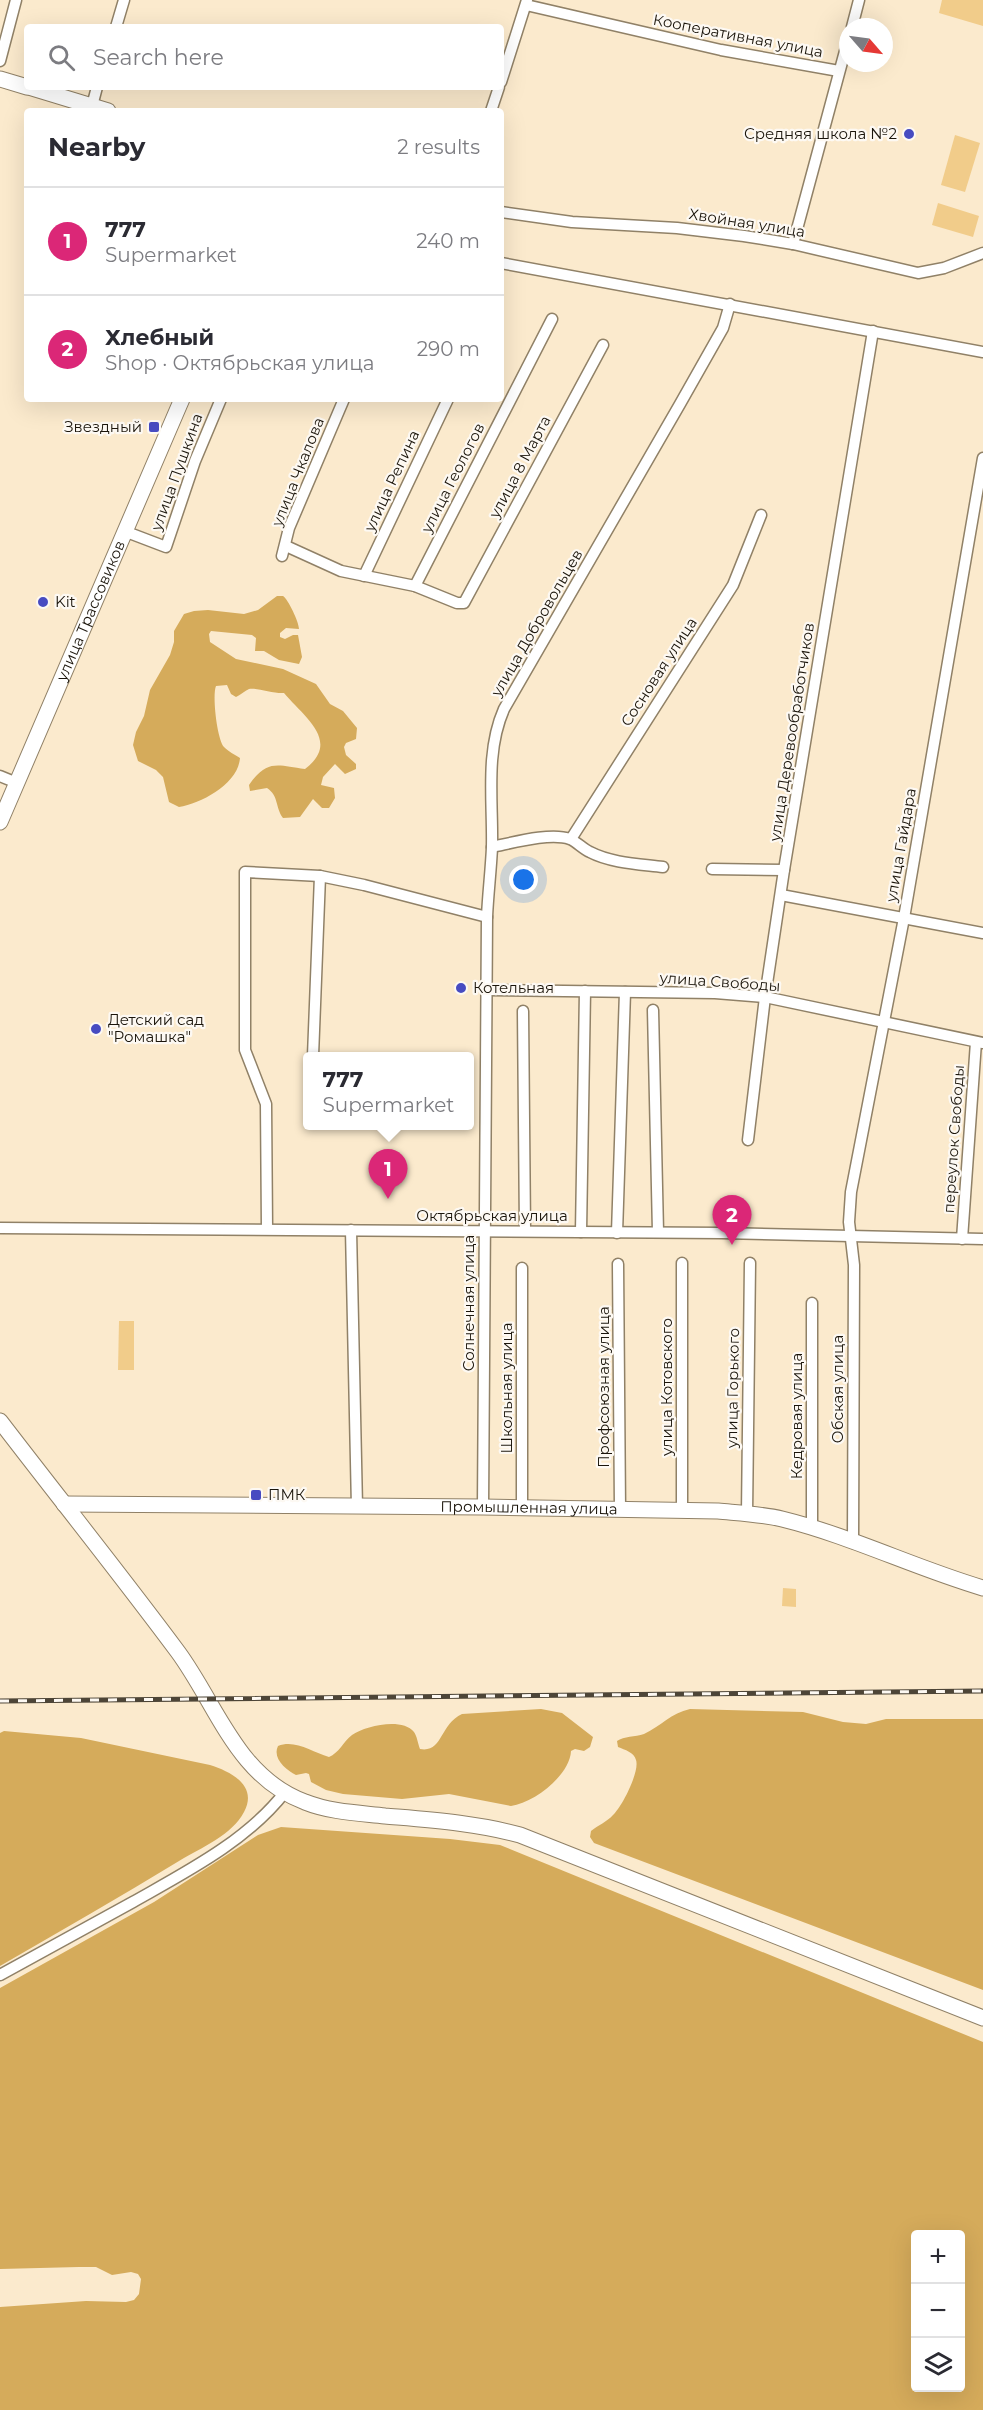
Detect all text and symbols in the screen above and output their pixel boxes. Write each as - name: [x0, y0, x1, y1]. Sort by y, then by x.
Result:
- street label: Кооперативная улица: [651, 10, 825, 61]
- north arrow: [839, 18, 893, 72]
- search box: [24, 24, 504, 90]
- icon: search: [45, 41, 78, 74]
- text: Search here: [93, 44, 224, 71]
- place label: Средняя школа №2: [744, 124, 897, 143]
- marker: Средняя школа №2: [902, 127, 916, 141]
- text: Nearby: [48, 131, 145, 163]
- text: 2 results: [397, 135, 480, 159]
- street label: Хвойная улица: [688, 204, 806, 241]
- text: 777: [105, 216, 146, 243]
- text: 1: [64, 229, 71, 253]
- text: 240 m: [416, 229, 480, 253]
- text: Supermarket: [105, 243, 237, 267]
- text: Хлебный: [105, 324, 214, 351]
- text: 2: [62, 337, 73, 361]
- text: 290 m: [417, 337, 480, 361]
- text: Shop · Октябрьская улица: [105, 351, 375, 375]
- street label: улица Пушкина: [146, 411, 207, 534]
- street label: улица 8 Марта: [484, 412, 555, 522]
- street label: улица Чкалова: [267, 415, 328, 530]
- place label: Звездный: [64, 417, 142, 436]
- marker: Звездный: [147, 420, 161, 434]
- street label: улица Геологов: [416, 420, 488, 537]
- street label: улица Репина: [359, 427, 423, 535]
- street label: улица Трассовиков: [51, 537, 129, 685]
- street label: улица Добровольцев: [486, 546, 587, 701]
- place label: Kit: [55, 592, 76, 611]
- marker: Kit: [36, 595, 50, 609]
- street label: Сосновая улица: [616, 614, 701, 730]
- street label: улица Деревообработчиков: [765, 621, 818, 844]
- street label: улица Гайдара: [881, 786, 920, 904]
- your location: [509, 865, 538, 894]
- street label: улица Свободы: [658, 968, 781, 995]
- place label: Котельная: [473, 978, 554, 997]
- marker: Котельная: [454, 981, 468, 995]
- place label: Детский сад "Ромашка": [108, 1010, 204, 1046]
- marker: Детский сад "Ромашка": [89, 1022, 103, 1036]
- popup: [303, 1052, 474, 1130]
- street label: переулок Свободы: [939, 1064, 968, 1214]
- text: 777: [323, 1066, 363, 1093]
- text: Supermarket: [323, 1093, 454, 1117]
- pin: 1: [368, 1150, 408, 1199]
- pin: 2: [712, 1196, 752, 1245]
- street label: Октябрьская улица: [416, 1206, 568, 1225]
- street label: Солнечная улица: [459, 1235, 478, 1371]
- street label: Профсоюзная улица: [594, 1306, 613, 1468]
- street label: улица Котовского: [657, 1318, 676, 1457]
- street label: Школьная улица: [497, 1322, 516, 1454]
- street label: улица Горького: [722, 1328, 743, 1449]
- street label: Обская улица: [828, 1335, 847, 1443]
- street label: Кедровая улица: [787, 1353, 806, 1479]
- place label: ПМК: [268, 1485, 306, 1504]
- marker: ПМК: [249, 1488, 263, 1502]
- street label: Промышленная улица: [440, 1497, 618, 1518]
- map controls: [911, 2230, 965, 2392]
- button: +: [911, 2230, 965, 2284]
- button: −: [911, 2284, 965, 2338]
- button: layers: [911, 2338, 965, 2392]

